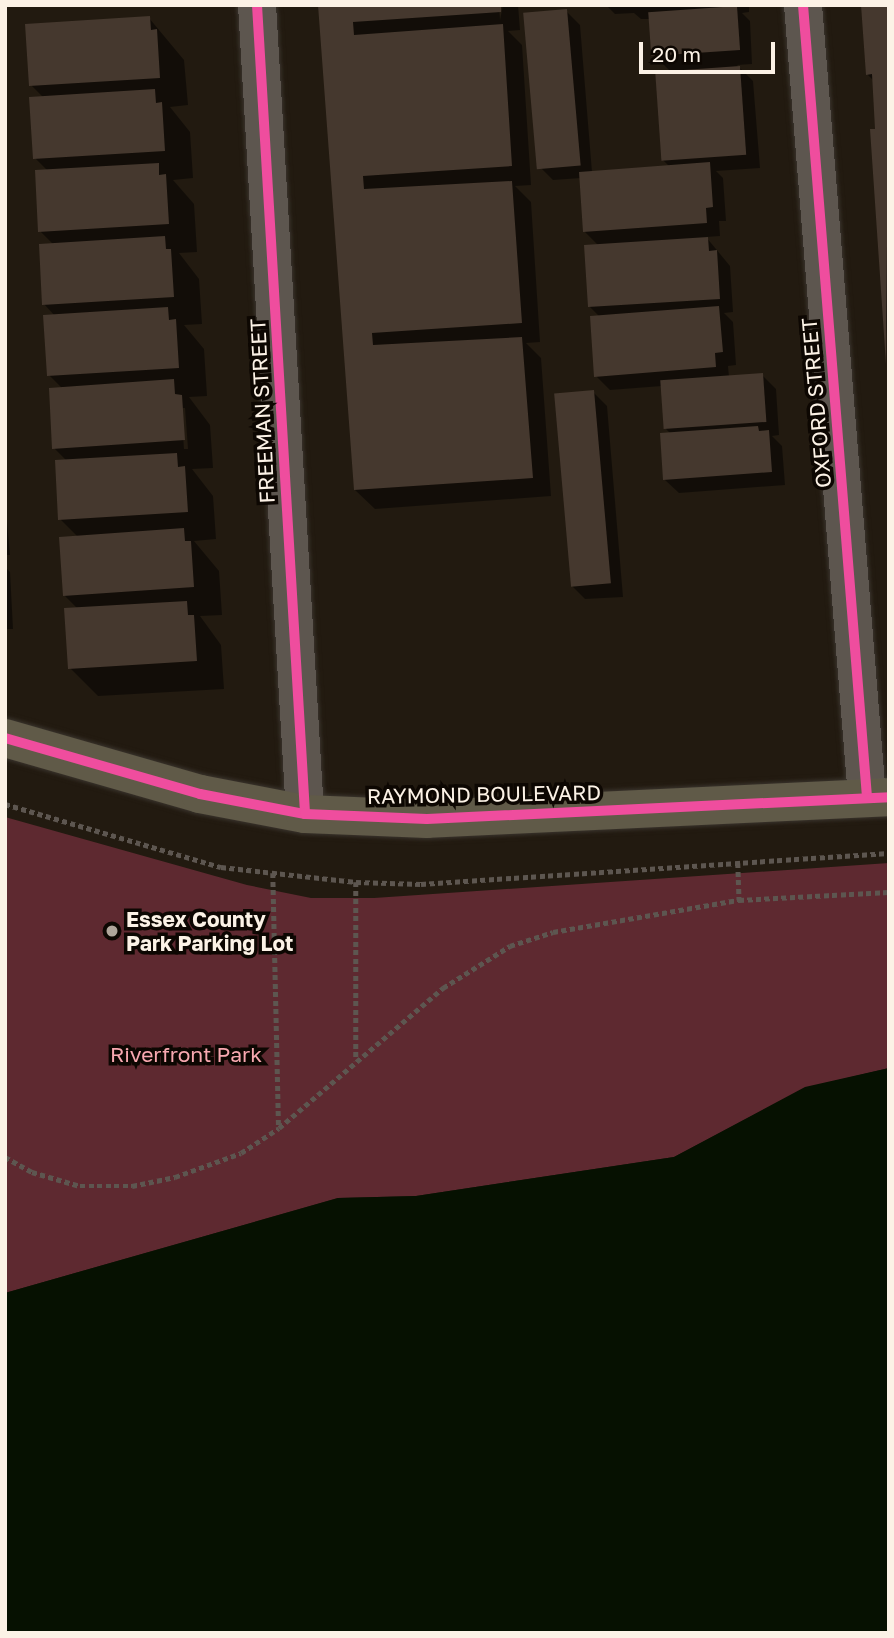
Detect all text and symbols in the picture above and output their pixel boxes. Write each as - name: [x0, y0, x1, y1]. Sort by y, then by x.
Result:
- scale bar: [642, 28, 778, 72]
- text: 20 m: [652, 41, 701, 67]
- street label: OXFORD STREET: [796, 317, 836, 489]
- street label: FREEMAN STREET: [245, 318, 279, 504]
- street label: RAYMOND BOULEVARD: [367, 779, 601, 809]
- place label: Essex County Park Parking Lot: [126, 906, 293, 956]
- marker: Essex County Park Parking Lot: [104, 923, 120, 939]
- park label: Riverfront Park: [110, 1041, 262, 1067]

